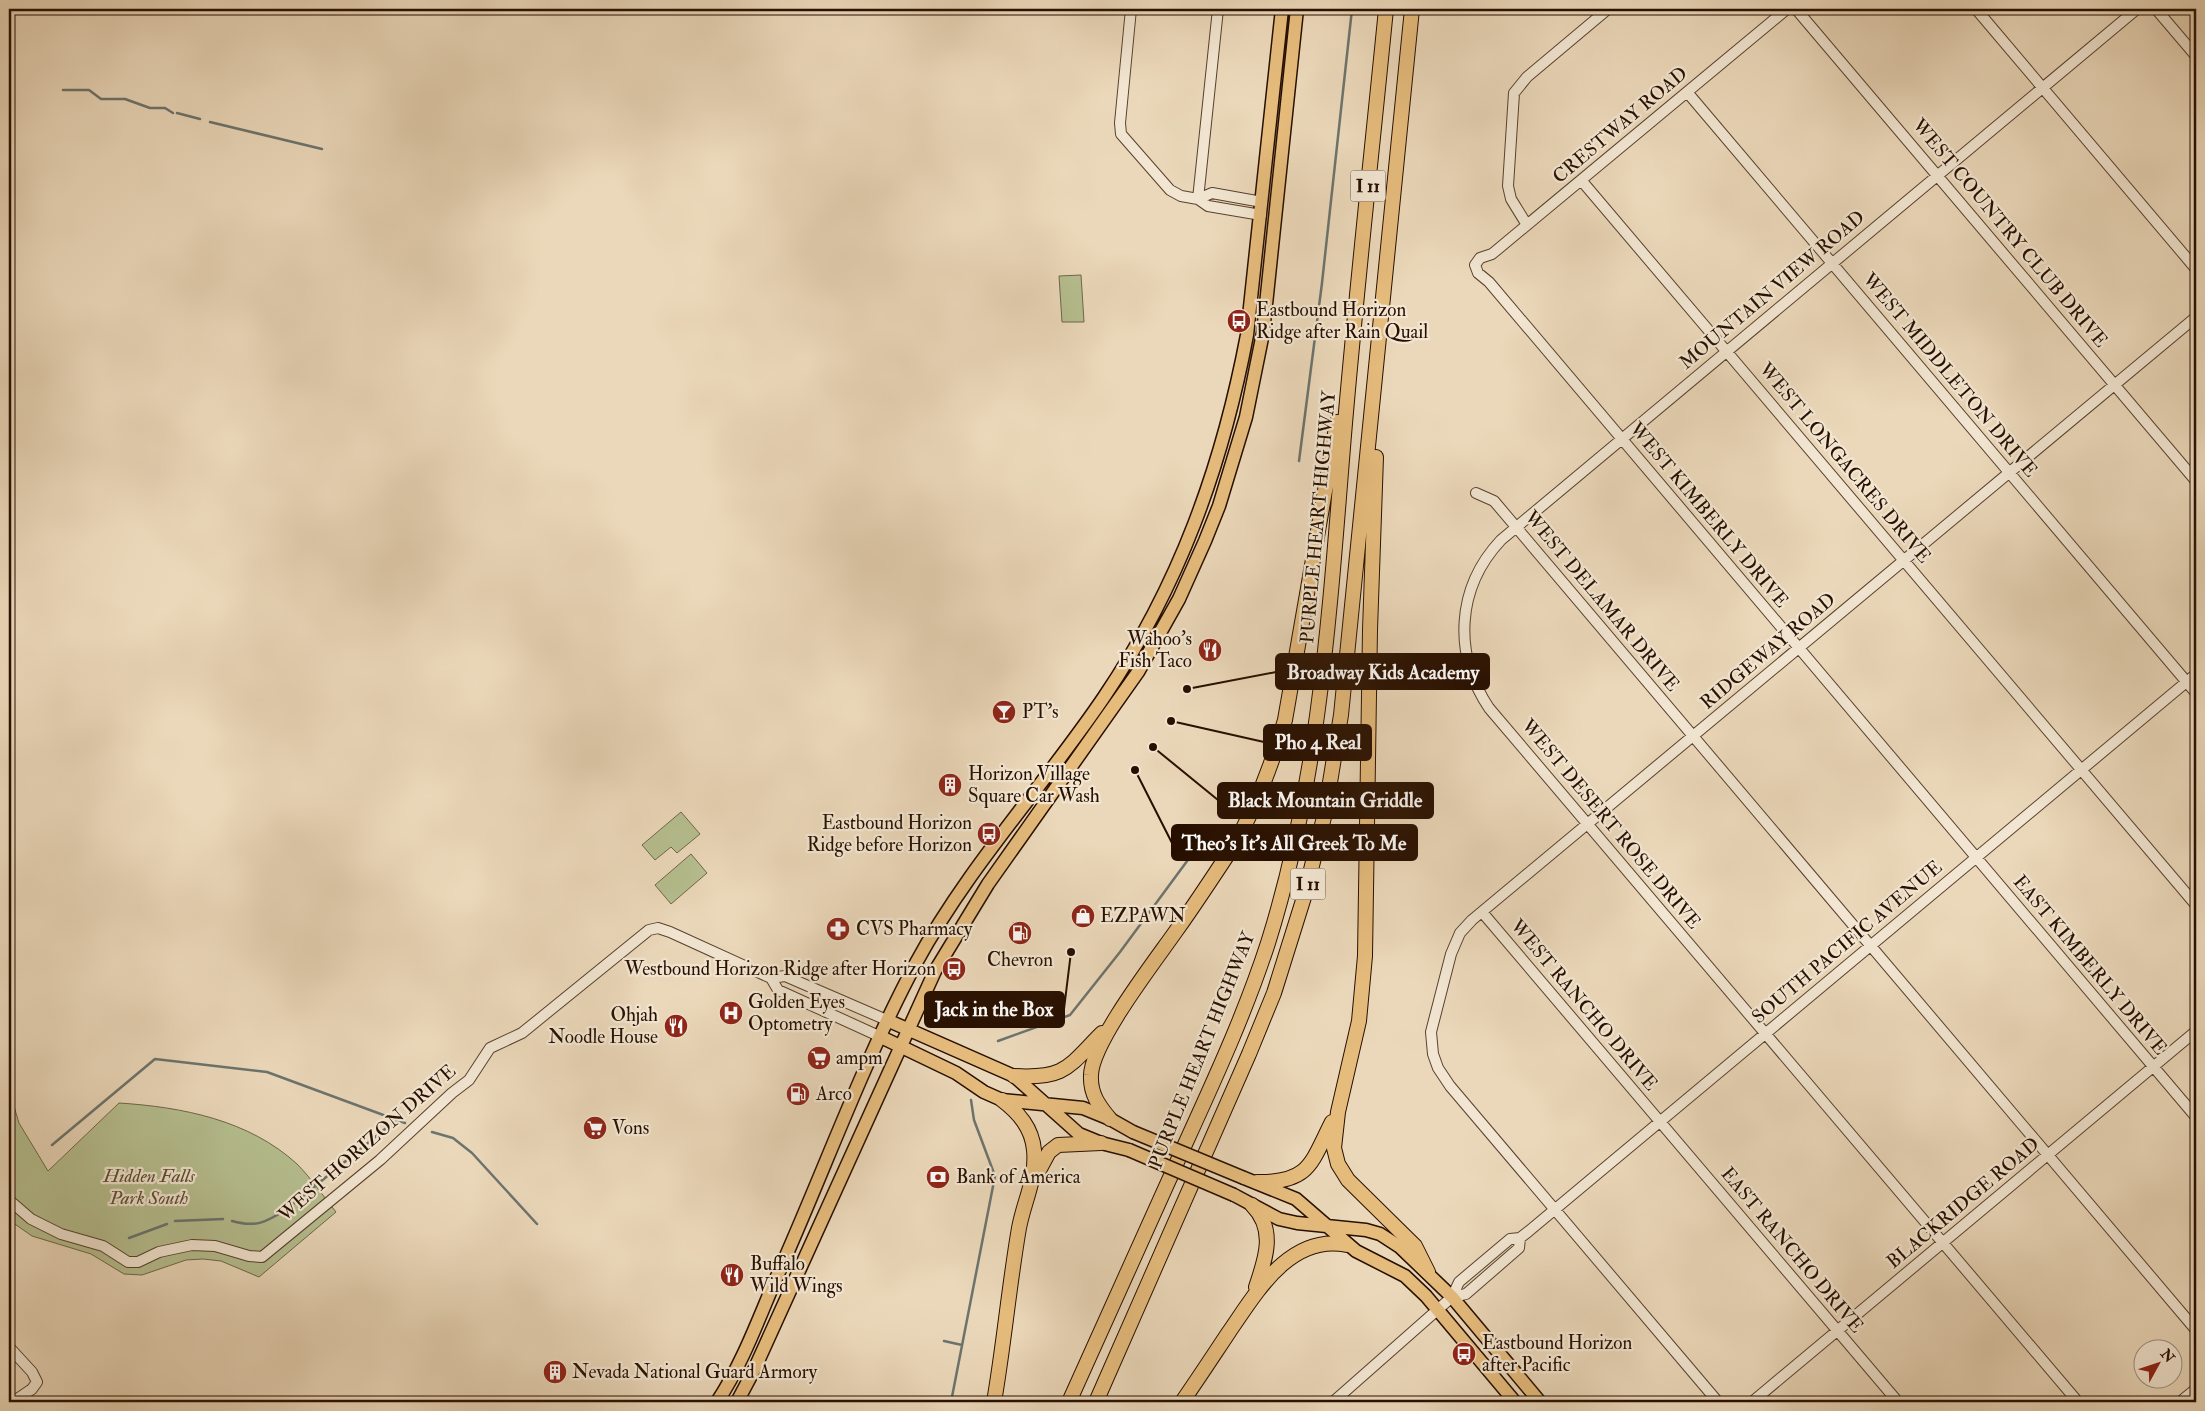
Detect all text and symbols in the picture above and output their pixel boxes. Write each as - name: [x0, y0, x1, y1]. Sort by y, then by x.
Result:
- street label: CRESTWAY ROAD: [1548, 62, 1692, 188]
- street label: WEST COUNTRY CLUB DRIVE: [1906, 113, 2113, 353]
- road number: I 11: [1350, 170, 1386, 202]
- street label: MOUNTAIN VIEW ROAD: [1674, 205, 1870, 375]
- street label: WEST MIDDLETON DRIVE: [1857, 267, 2043, 482]
- place label: Eastbound Horizon Ridge after Rain Quail: [1256, 298, 1428, 344]
- bus stop icon: Eastbound Horizon Ridge after Rain Quail: [1226, 308, 1252, 334]
- street label: WEST LONGACRES DRIVE: [1753, 357, 1936, 568]
- street label: PURPLE HEART HIGHWAY: [1295, 389, 1341, 644]
- street label: WEST KIMBERLY DRIVE: [1624, 417, 1794, 613]
- street label: WEST DELAMAR DRIVE: [1519, 505, 1685, 696]
- street label: RIDGEWAY ROAD: [1696, 587, 1840, 715]
- place label: Wahoo's Fish Taco: [1118, 627, 1192, 673]
- restaurant icon: Wahoo's Fish Taco: [1197, 637, 1223, 663]
- callout: Broadway Kids Academy: [1276, 654, 1489, 689]
- text: Broadway Kids Academy: [1287, 660, 1480, 686]
- bar icon: PT's: [991, 699, 1017, 725]
- place label: PT's: [1022, 700, 1059, 724]
- street label: WEST DESERT ROSE DRIVE: [1515, 713, 1706, 934]
- callout: Pho 4 Real: [1264, 725, 1371, 760]
- text: Pho 4 Real: [1275, 730, 1362, 755]
- place label: Horizon Village Square Car Wash: [968, 762, 1100, 808]
- building icon: Horizon Village Square Car Wash: [937, 772, 963, 798]
- callout: Black Mountain Griddle: [1218, 783, 1433, 818]
- text: Black Mountain Griddle: [1228, 788, 1423, 813]
- place label: Eastbound Horizon Ridge before Horizon: [807, 811, 972, 857]
- bus stop icon: Eastbound Horizon Ridge before Horizon: [976, 821, 1002, 847]
- callout: Theo's It's All Greek To Me: [1172, 825, 1417, 860]
- text: Theo's It's All Greek To Me: [1181, 831, 1407, 856]
- street label: SOUTH PACIFIC AVENUE: [1747, 855, 1947, 1029]
- road number: I 11: [1290, 869, 1326, 900]
- street label: EAST KIMBERLY DRIVE: [2008, 870, 2172, 1060]
- shop icon: EZPAWN: [1070, 903, 1096, 929]
- place label: EZPAWN: [1100, 904, 1186, 928]
- street label: WEST RANCHO DRIVE: [1505, 914, 1663, 1096]
- pharmacy icon: CVS Pharmacy: [825, 916, 851, 942]
- place label: CVS Pharmacy: [856, 917, 973, 941]
- fuel station icon: Chevron: [1007, 920, 1033, 946]
- street label: PURPLE HEART HIGHWAY: [1143, 927, 1261, 1172]
- place label: Chevron: [987, 948, 1053, 972]
- bus stop icon: Westbound Horizon Ridge after Horizon: [941, 956, 967, 982]
- place label: Westbound Horizon Ridge after Horizon: [624, 957, 936, 981]
- place label: Golden Eyes Optometry: [748, 990, 845, 1037]
- callout: Jack in the Box: [925, 992, 1064, 1027]
- text: Jack in the Box: [934, 997, 1053, 1022]
- hospital icon: Golden Eyes Optometry: [718, 1000, 744, 1026]
- place label: Ohjah Noodle House: [548, 1003, 658, 1049]
- restaurant icon: Ohjah Noodle House: [663, 1013, 689, 1039]
- supermarket icon: ampm: [806, 1045, 832, 1071]
- place label: ampm: [836, 1046, 883, 1071]
- street label: WEST HORIZON DRIVE: [272, 1059, 461, 1227]
- fuel station icon: Arco: [785, 1081, 811, 1107]
- place label: Arco: [815, 1082, 852, 1106]
- supermarket icon: Vons: [582, 1115, 608, 1141]
- place label: Vons: [612, 1116, 649, 1140]
- street label: BLACKRIDGE ROAD: [1882, 1132, 2044, 1274]
- street label: EAST RANCHO DRIVE: [1716, 1162, 1869, 1338]
- park label: Hidden Falls Park South: [102, 1164, 196, 1210]
- bank icon: Bank of America: [925, 1164, 951, 1190]
- place label: Bank of America: [956, 1165, 1081, 1189]
- place label: Buffalo Wild Wings: [749, 1252, 843, 1298]
- restaurant icon: Buffalo Wild Wings: [719, 1262, 745, 1288]
- place label: Eastbound Horizon after Pacific: [1482, 1331, 1633, 1377]
- north arrow: [2132, 1338, 2182, 1388]
- bus stop icon: Eastbound Horizon after Pacific: [1451, 1341, 1477, 1367]
- text: N: [2156, 1345, 2178, 1367]
- building icon: Nevada National Guard Armory: [542, 1359, 568, 1385]
- place label: Nevada National Guard Armory: [572, 1360, 818, 1384]

